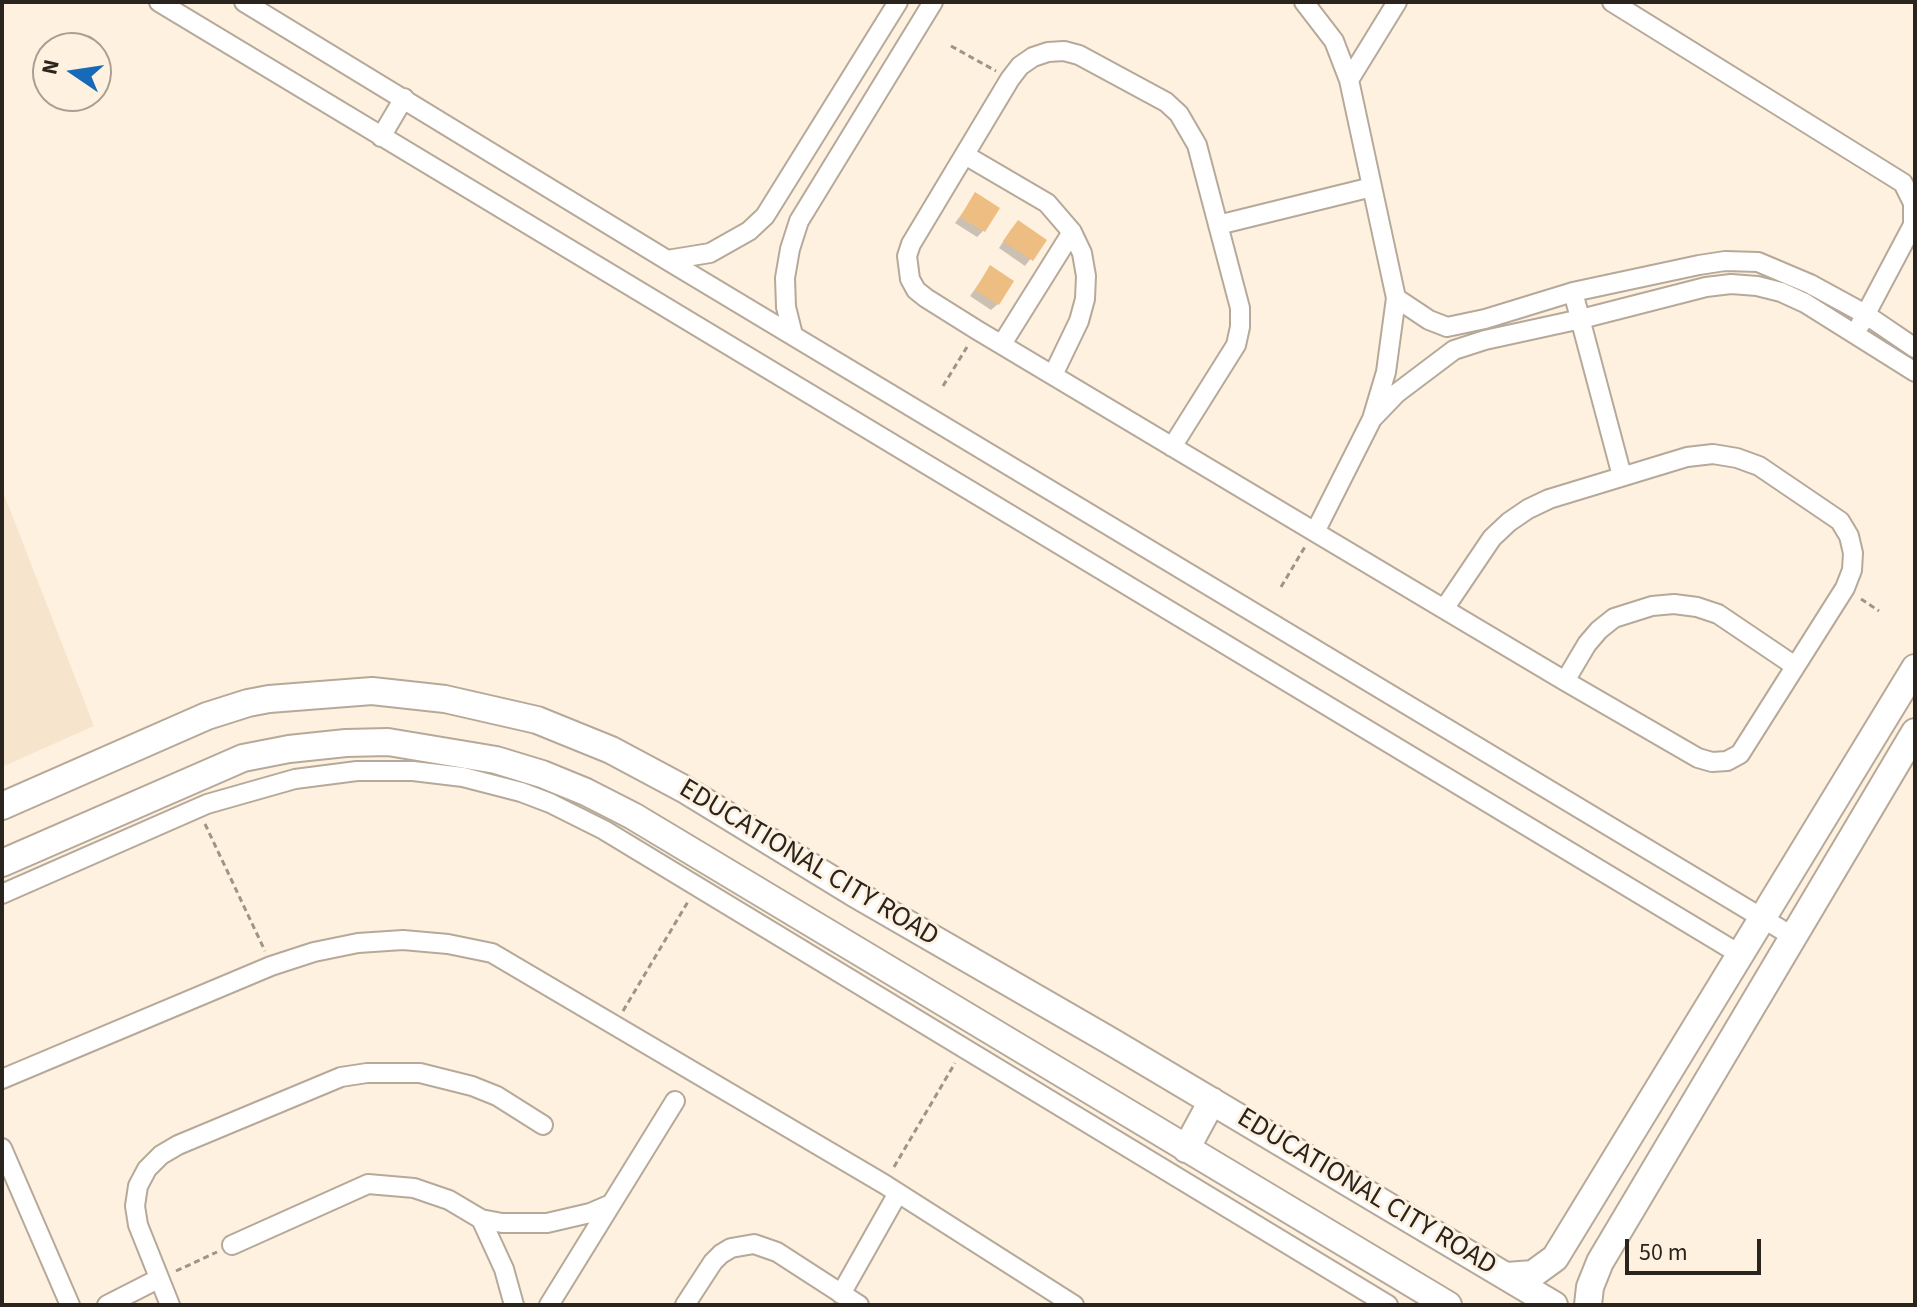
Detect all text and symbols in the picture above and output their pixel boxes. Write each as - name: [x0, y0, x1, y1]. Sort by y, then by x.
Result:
- north arrow: [32, 32, 112, 112]
- text: N: [33, 56, 68, 78]
- street label: EDUCATIONAL CITY ROAD: [672, 773, 944, 955]
- street label: EDUCATIONAL CITY ROAD: [1230, 1102, 1502, 1284]
- scale bar: [1629, 1223, 1765, 1273]
- text: 50 m: [1639, 1235, 1688, 1270]

